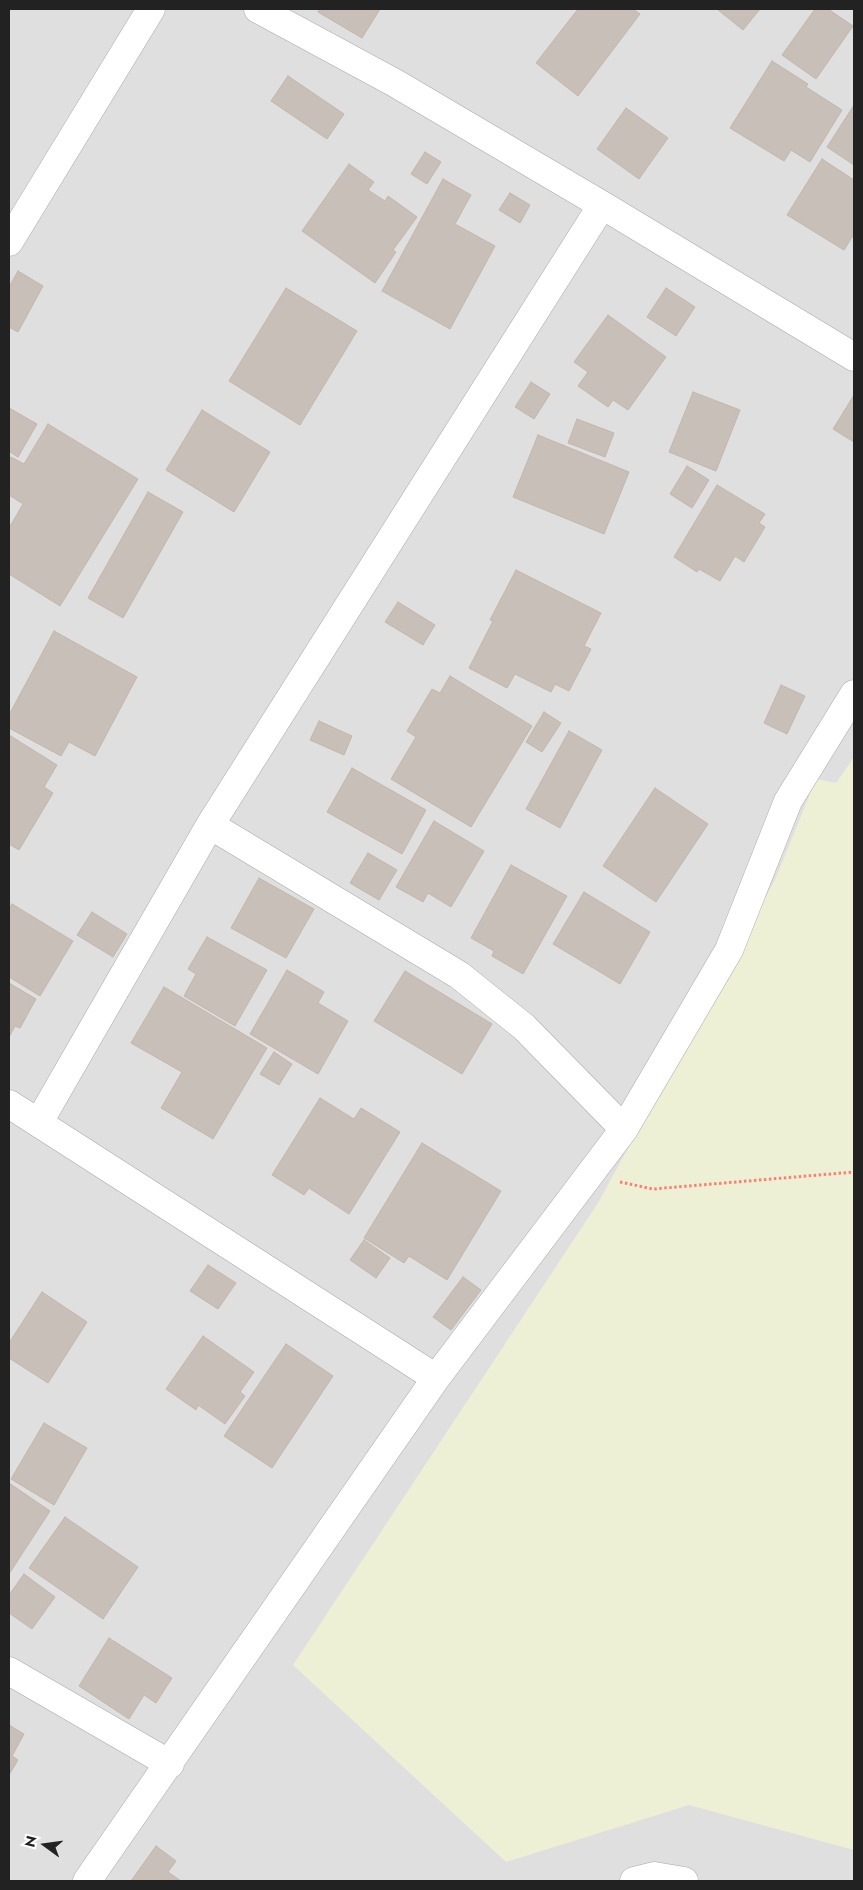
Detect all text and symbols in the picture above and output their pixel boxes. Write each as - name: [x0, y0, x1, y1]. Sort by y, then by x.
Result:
- north arrow: [20, 1820, 70, 1870]
- text: N: [19, 1834, 41, 1849]

